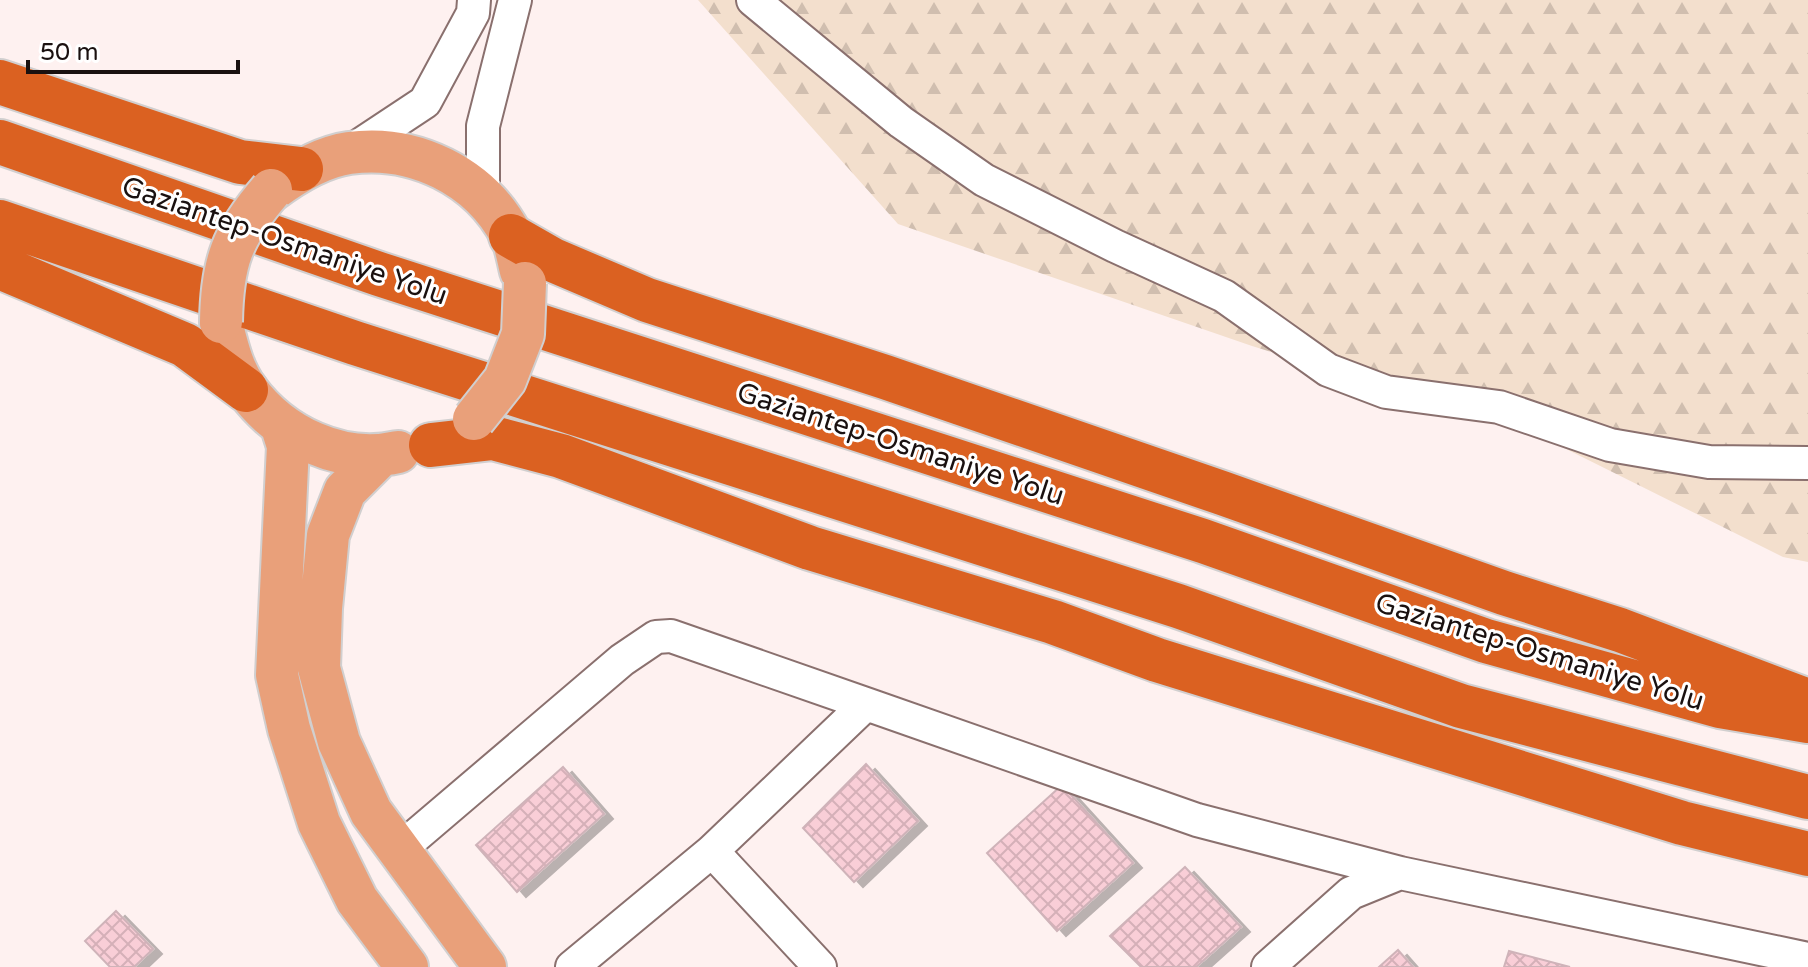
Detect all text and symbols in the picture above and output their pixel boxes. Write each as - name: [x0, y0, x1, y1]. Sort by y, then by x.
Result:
- scale bar: [28, 24, 238, 74]
- text: 50 m: [40, 38, 98, 67]
- street label: Gaziantep-Osmaniye Yolu: [117, 169, 452, 313]
- street label: Gaziantep-Osmaniye Yolu: [733, 375, 1069, 513]
- street label: Gaziantep-Osmaniye Yolu: [1371, 586, 1708, 718]

